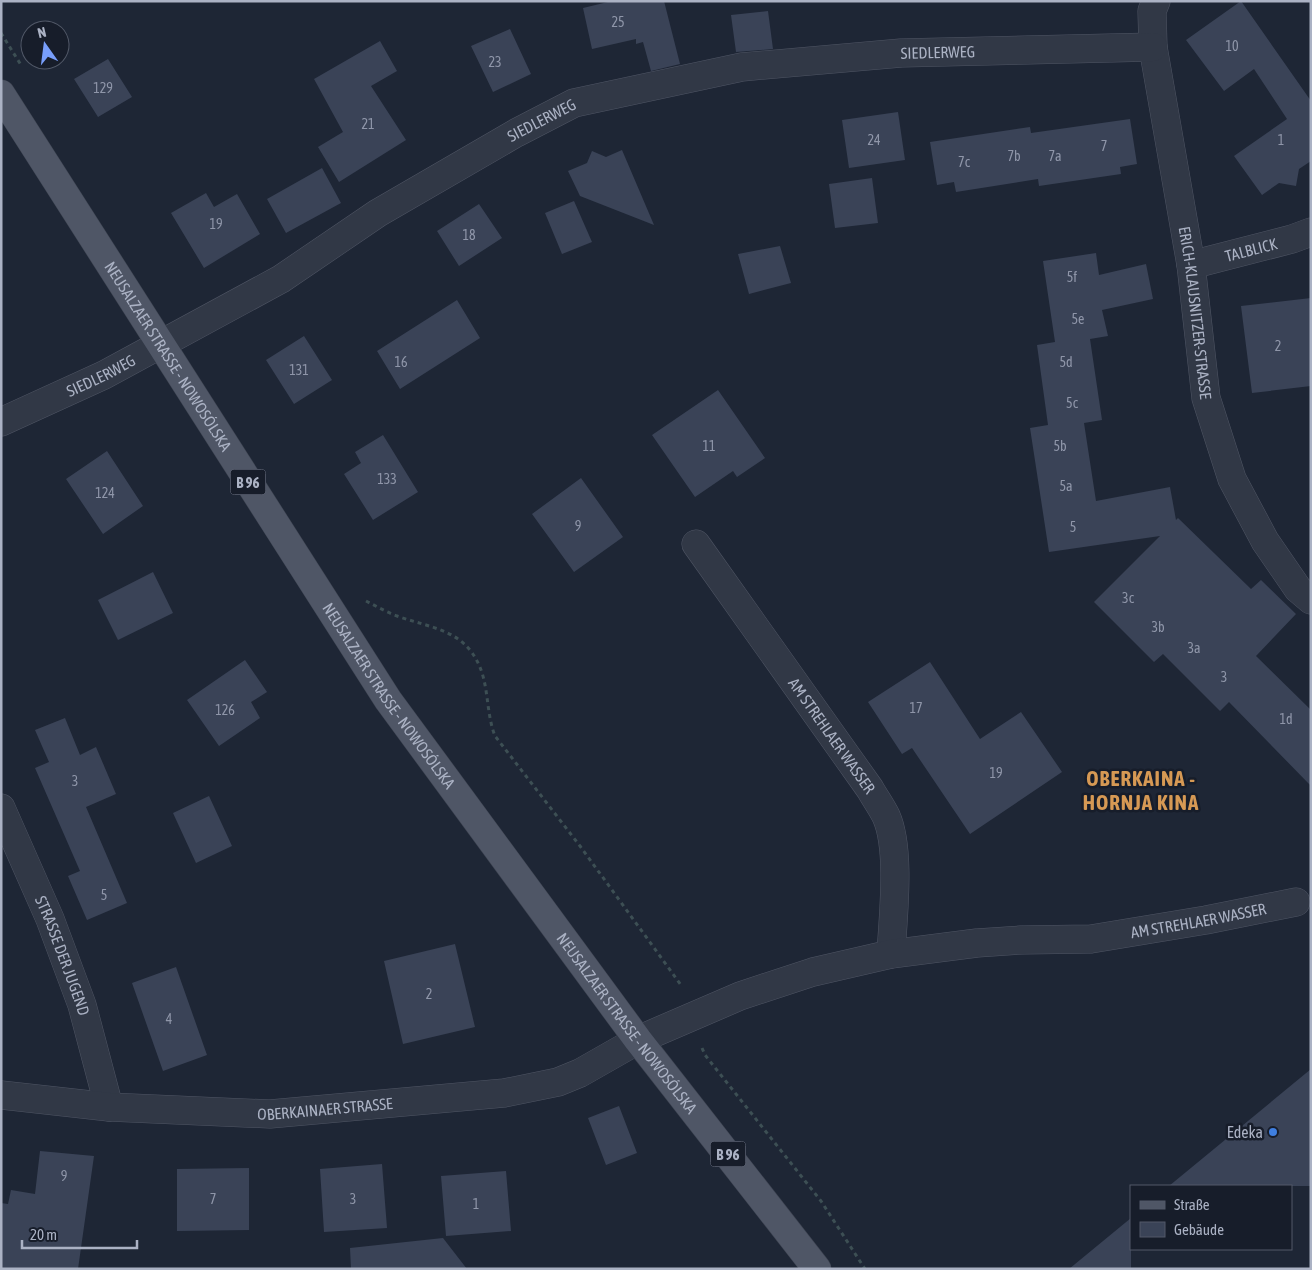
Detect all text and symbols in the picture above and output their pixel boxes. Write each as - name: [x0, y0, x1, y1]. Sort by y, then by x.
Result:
- house number: 25: [611, 14, 625, 30]
- north arrow: [20, 20, 70, 70]
- text: N: [36, 24, 48, 41]
- house number: 10: [1225, 38, 1239, 54]
- street label: SIEDLERWEG: [900, 42, 975, 62]
- house number: 23: [488, 54, 502, 70]
- house number: 129: [93, 80, 113, 96]
- street label: SIEDLERWEG: [504, 95, 579, 145]
- house number: 21: [361, 116, 375, 132]
- house number: 24: [867, 132, 881, 148]
- house number: 1: [1278, 132, 1284, 148]
- house number: 7: [1101, 138, 1107, 154]
- house number: 7b: [1007, 148, 1021, 164]
- house number: 7a: [1048, 148, 1062, 164]
- house number: 7c: [958, 154, 971, 170]
- house number: 19: [209, 216, 223, 232]
- street label: ERICH-KLAUSNITZER-STRASSE: [1175, 225, 1215, 400]
- house number: 18: [462, 227, 476, 243]
- street label: TALBLICK: [1223, 234, 1279, 265]
- street label: NEUSALZAER STRASSE - NOWOSÓLSKA: [101, 258, 236, 454]
- house number: 5f: [1067, 269, 1077, 285]
- house number: 5e: [1072, 311, 1084, 327]
- house number: 2: [1275, 338, 1281, 354]
- street label: SIEDLERWEG: [63, 351, 138, 400]
- house number: 16: [394, 354, 408, 370]
- house number: 5d: [1059, 354, 1073, 370]
- house number: 131: [289, 362, 309, 378]
- house number: 5c: [1066, 395, 1079, 411]
- house number: 11: [702, 438, 716, 454]
- house number: 5b: [1053, 438, 1067, 454]
- road number: B 96: [230, 470, 266, 494]
- house number: 133: [377, 471, 397, 487]
- house number: 5a: [1059, 478, 1073, 494]
- house number: 124: [95, 485, 115, 501]
- house number: 9: [575, 518, 581, 534]
- house number: 5: [1070, 519, 1076, 535]
- house number: 3c: [1122, 590, 1135, 606]
- street label: NEUSALZAER STRASSE - NOWOSÓLSKA: [319, 599, 459, 792]
- house number: 3b: [1151, 619, 1165, 635]
- house number: 3a: [1187, 640, 1201, 656]
- house number: 3: [1221, 669, 1227, 685]
- street label: AM STREHLAER WASSER: [785, 674, 879, 797]
- house number: 17: [909, 700, 923, 716]
- house number: 126: [215, 702, 235, 718]
- house number: 1d: [1279, 711, 1293, 727]
- house number: 19: [989, 765, 1003, 781]
- district label: OBERKAINA - HORNJA KINA: [1083, 766, 1199, 814]
- house number: 3: [72, 773, 78, 789]
- house number: 5: [101, 887, 107, 903]
- street label: STRASSE DER JUGEND: [32, 893, 93, 1017]
- street label: AM STREHLAER WASSER: [1129, 899, 1267, 941]
- street label: NEUSALZAER STRASSE - NOWOSÓLSKA: [553, 929, 701, 1117]
- house number: 2: [426, 986, 432, 1002]
- house number: 4: [166, 1011, 173, 1027]
- street label: OBERKAINAER STRASSE: [257, 1094, 394, 1123]
- place label: Edeka: [1227, 1123, 1263, 1141]
- marker: Edeka: [1267, 1126, 1279, 1138]
- road number: B 96: [710, 1142, 746, 1166]
- house number: 9: [61, 1168, 67, 1184]
- legend: [1130, 1185, 1292, 1250]
- house number: 7: [210, 1191, 216, 1207]
- house number: 3: [350, 1191, 356, 1207]
- house number: 1: [473, 1196, 479, 1212]
- text: Straße: [1174, 1196, 1210, 1213]
- scale bar: [22, 1218, 138, 1250]
- text: Gebäude: [1174, 1221, 1224, 1238]
- text: 20 m: [30, 1226, 57, 1243]

